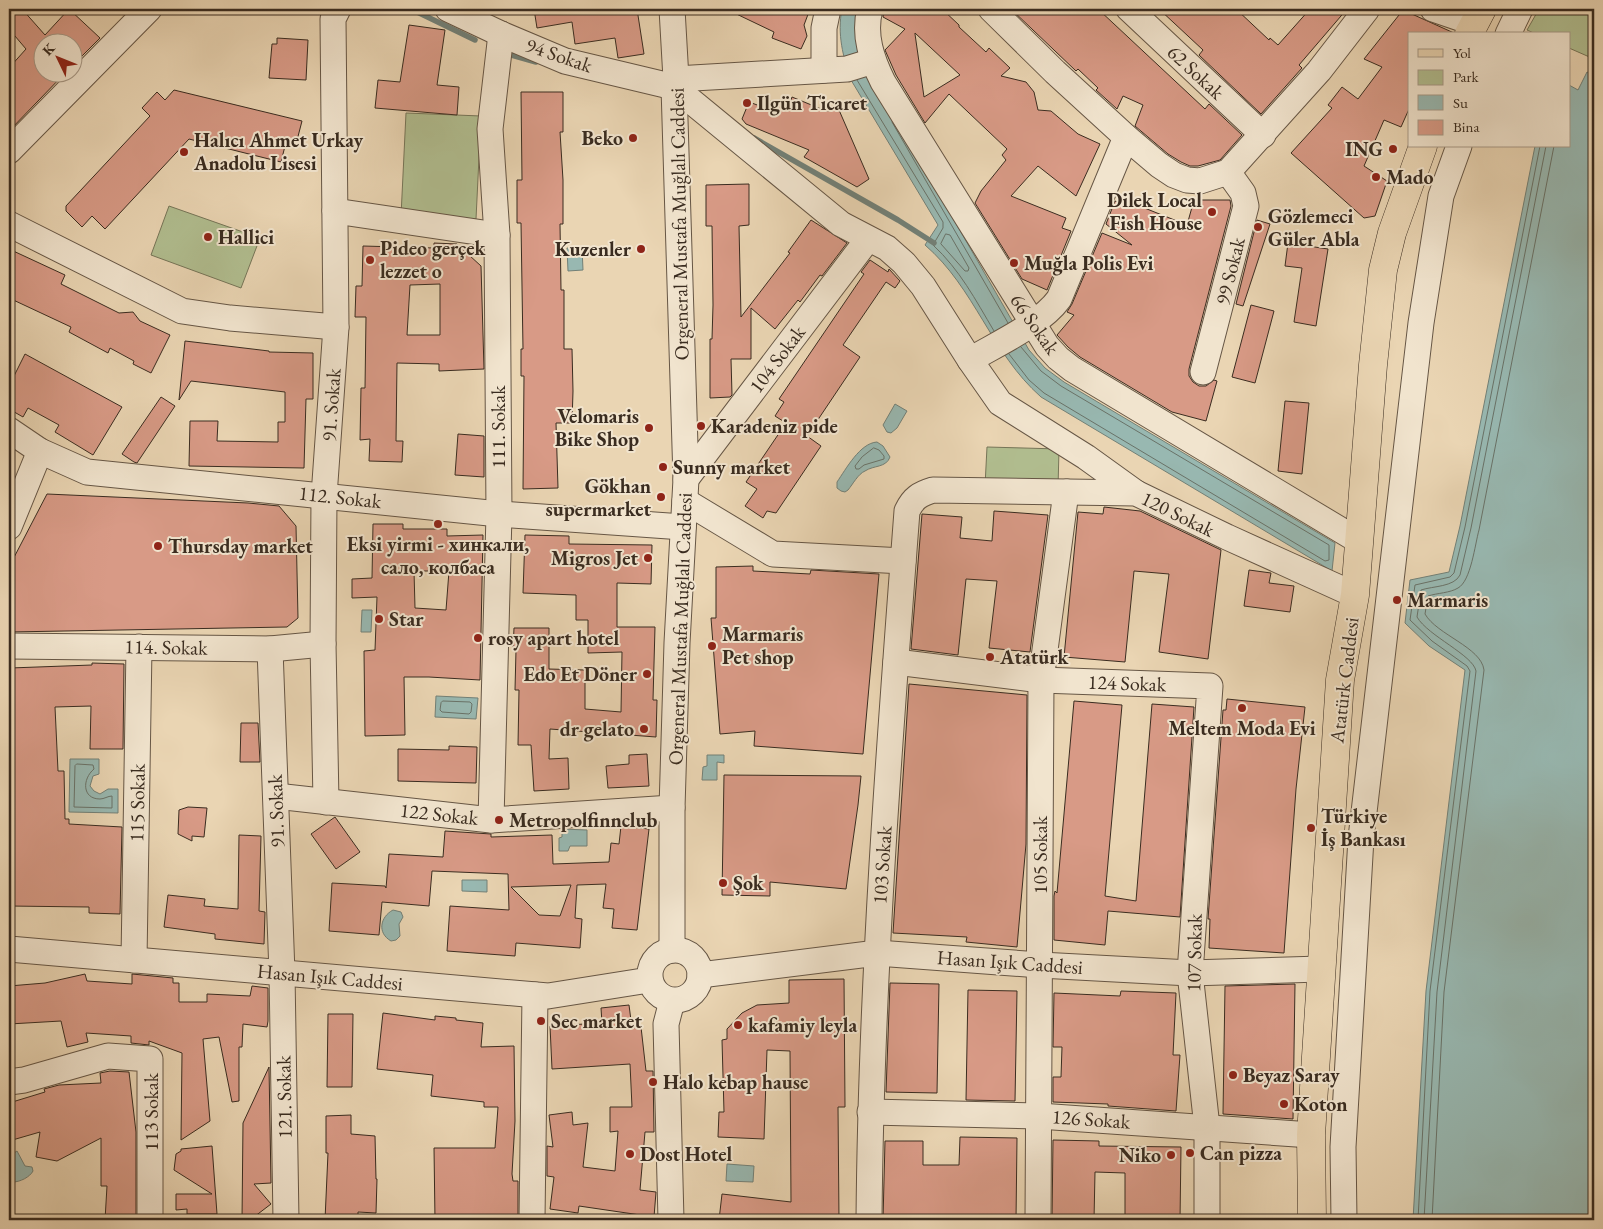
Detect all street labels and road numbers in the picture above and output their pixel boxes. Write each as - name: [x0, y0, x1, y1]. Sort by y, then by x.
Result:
- street label: 94 Sokak: [522, 32, 596, 79]
- street label: 62 Sokak: [1162, 39, 1230, 105]
- street label: Orgeneral Mustafa Muğlalı Caddesi: [664, 87, 694, 361]
- street label: 99 Sokak: [1209, 234, 1251, 308]
- street label: 66 Sokak: [1005, 288, 1066, 360]
- street label: 104 Sokak: [743, 319, 811, 398]
- street label: 91. Sokak: [315, 367, 347, 443]
- street label: 111. Sokak: [485, 385, 511, 469]
- street label: 112. Sokak: [297, 480, 383, 514]
- street label: 120 Sokak: [1137, 485, 1220, 543]
- street label: Orgeneral Mustafa Muğlalı Caddesi: [662, 492, 698, 766]
- street label: Atatürk Caddesi: [1323, 616, 1365, 745]
- street label: 114. Sokak: [124, 633, 208, 661]
- street label: 124 Sokak: [1087, 669, 1167, 697]
- street label: 115 Sokak: [123, 763, 151, 842]
- street label: 91. Sokak: [262, 773, 290, 848]
- street label: 122 Sokak: [399, 797, 480, 831]
- street label: 105 Sokak: [1027, 815, 1053, 894]
- street label: 103 Sokak: [866, 824, 898, 905]
- street label: 107 Sokak: [1180, 913, 1208, 992]
- street label: Hasan Işık Caddesi: [936, 944, 1084, 980]
- street label: Hasan Işık Caddesi: [256, 958, 404, 996]
- street label: 121. Sokak: [270, 1055, 298, 1139]
- street label: 113 Sokak: [138, 1072, 164, 1151]
- street label: 126 Sokak: [1051, 1103, 1132, 1135]

